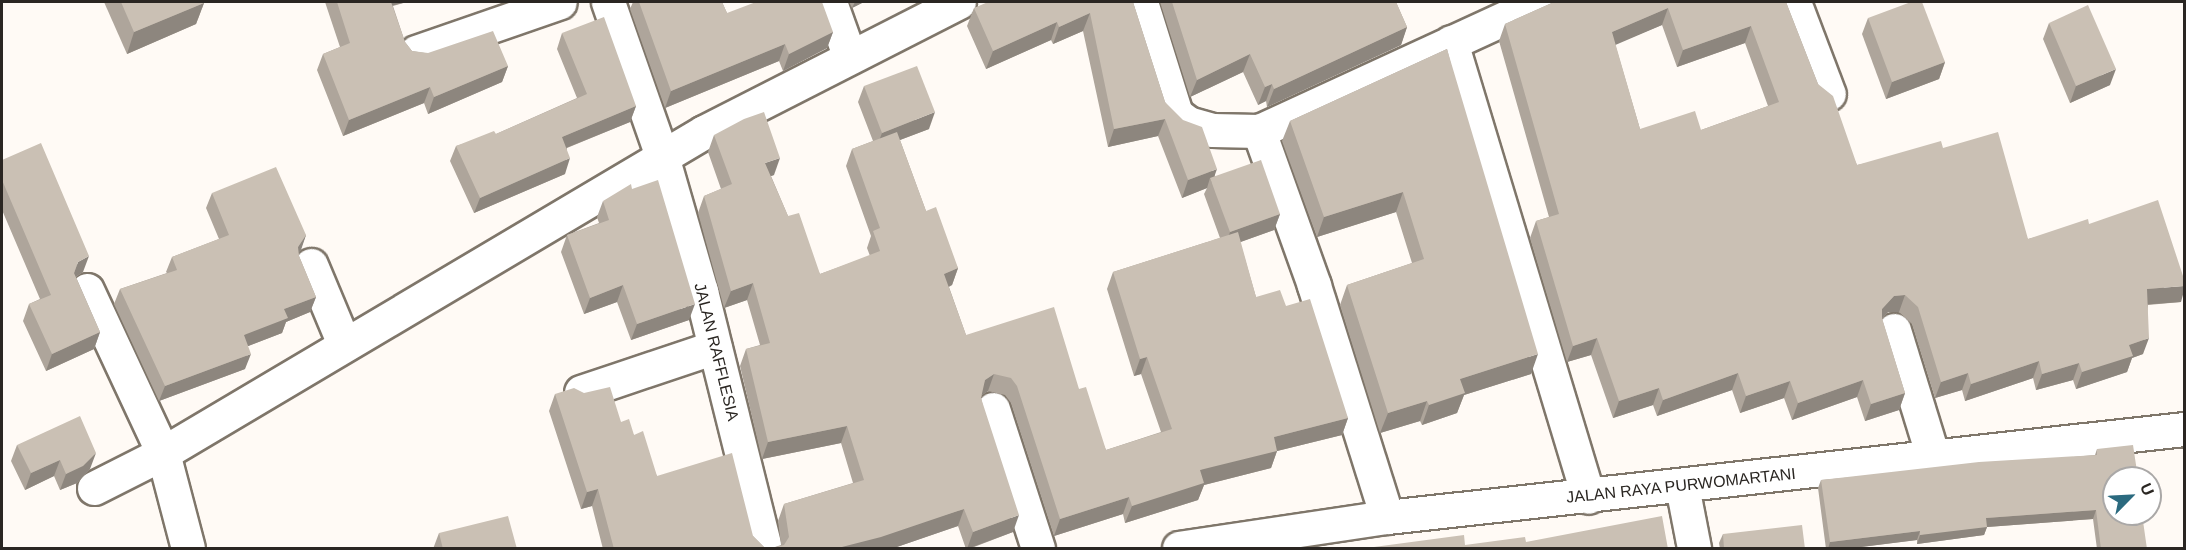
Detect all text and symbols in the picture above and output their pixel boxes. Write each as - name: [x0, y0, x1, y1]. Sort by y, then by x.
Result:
- street label: JALAN RAFFLESIA: [690, 281, 742, 423]
- street label: JALAN RAYA PURWOMARTANI: [1565, 464, 1797, 508]
- north arrow: [2102, 466, 2162, 526]
- text: U: [2137, 481, 2157, 498]

